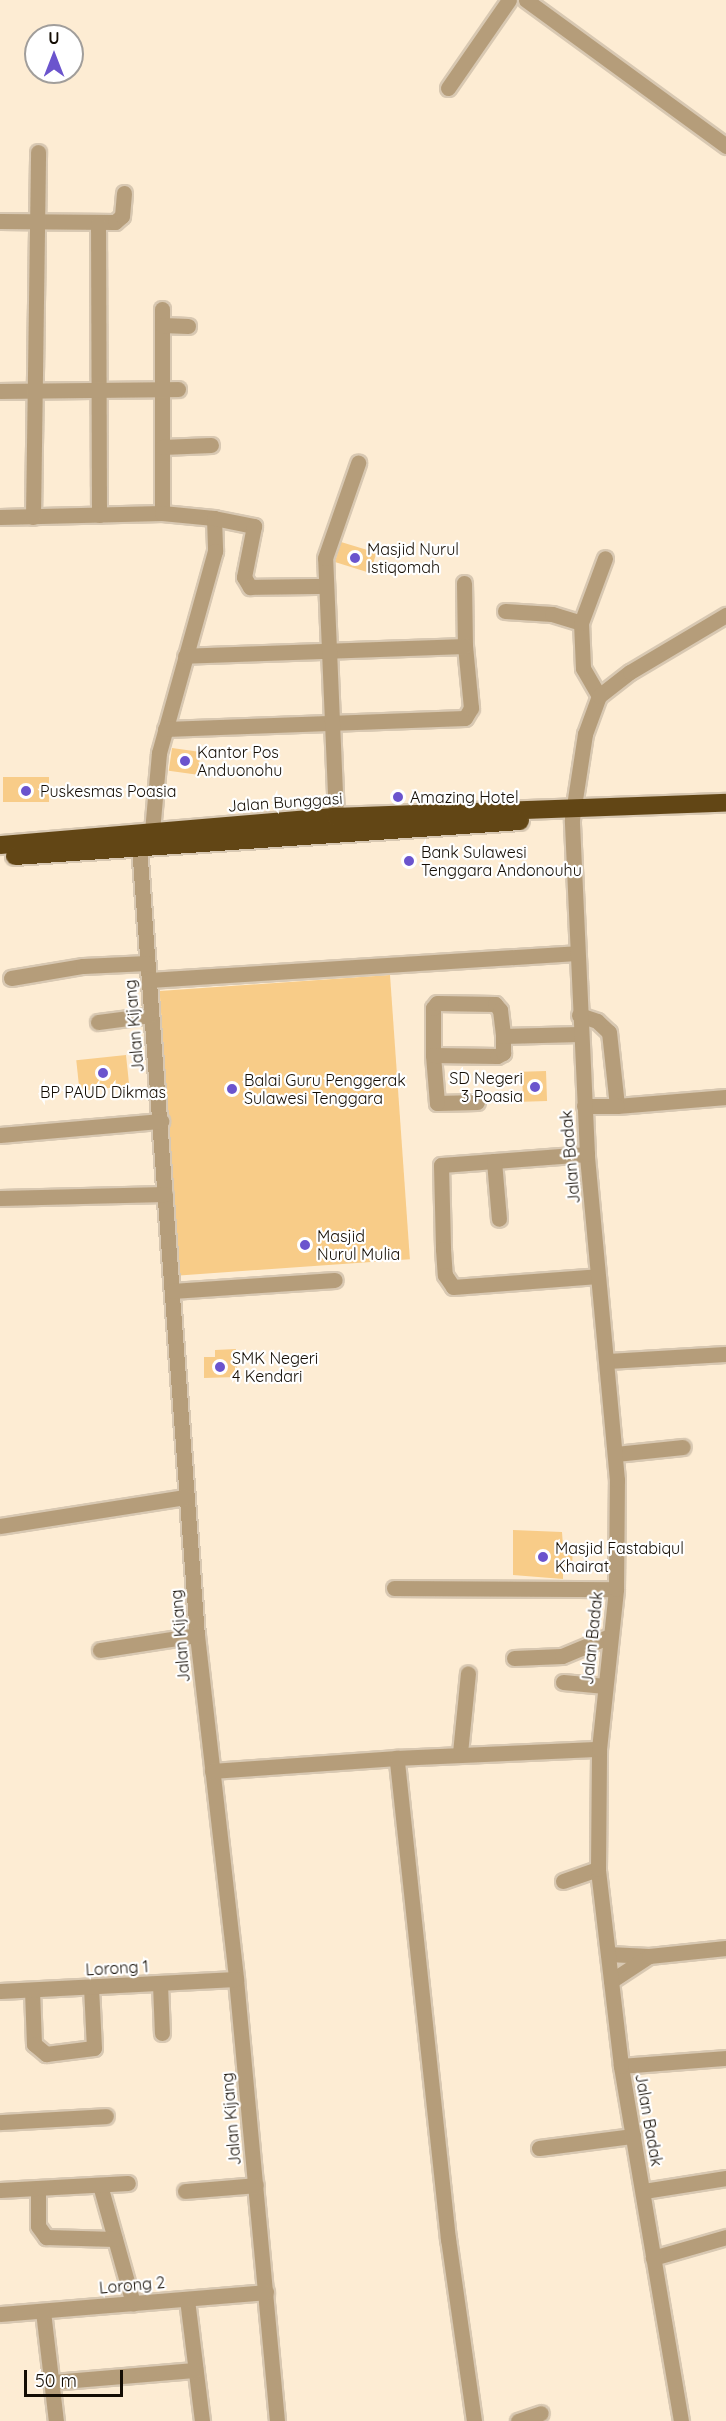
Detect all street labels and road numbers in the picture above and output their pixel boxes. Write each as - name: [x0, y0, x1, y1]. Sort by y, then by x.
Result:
- street label: Jalan Bunggasi: [227, 788, 343, 816]
- street label: Jalan Kijang: [120, 979, 148, 1073]
- street label: Jalan Badak: [556, 1109, 584, 1205]
- street label: Jalan Kijang: [166, 1589, 194, 1683]
- street label: Jalan Badak: [578, 1590, 606, 1686]
- street label: Lorong 1: [85, 1957, 149, 1979]
- street label: Jalan Kijang: [217, 2072, 245, 2166]
- street label: Jalan Badak: [631, 2072, 667, 2168]
- street label: Lorong 2: [98, 2273, 166, 2297]

